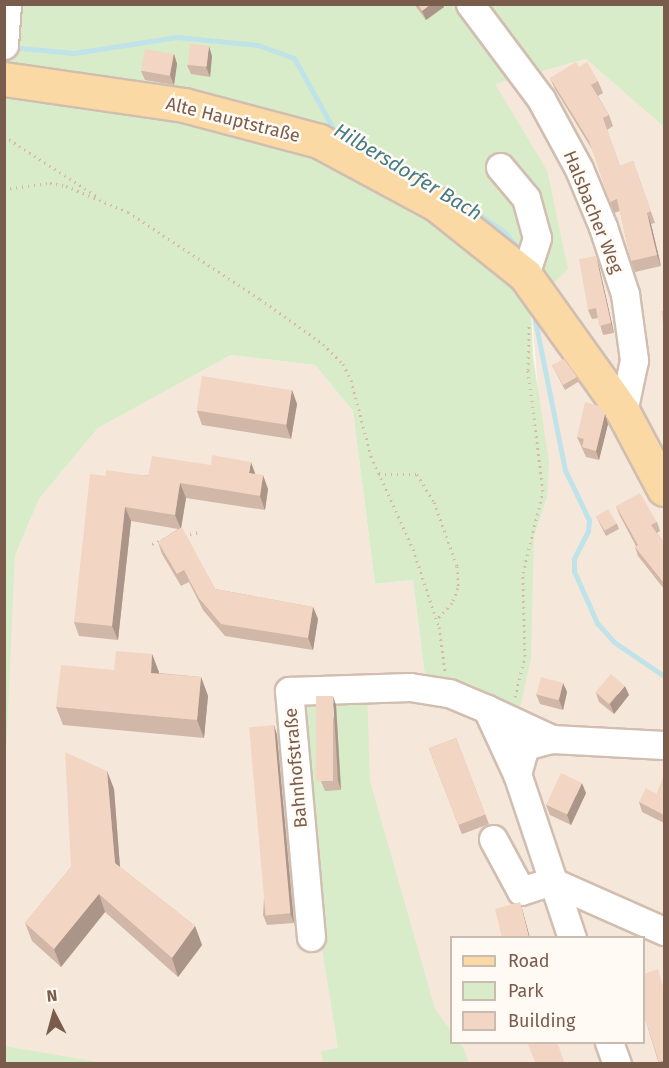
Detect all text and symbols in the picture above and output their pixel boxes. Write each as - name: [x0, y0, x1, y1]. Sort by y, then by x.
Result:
- street label: Alte Hauptstraße: [164, 93, 302, 147]
- water label: Hilbersdorfer Bach: [330, 118, 486, 226]
- street label: Halsbacher Weg: [559, 148, 627, 276]
- street label: Bahnhofstraße: [280, 707, 312, 829]
- legend: [450, 936, 645, 1044]
- text: Road: [508, 950, 550, 972]
- text: Park: [508, 980, 543, 1002]
- north arrow: [24, 984, 84, 1044]
- text: N: [46, 986, 58, 1006]
- text: Building: [508, 1010, 575, 1032]

